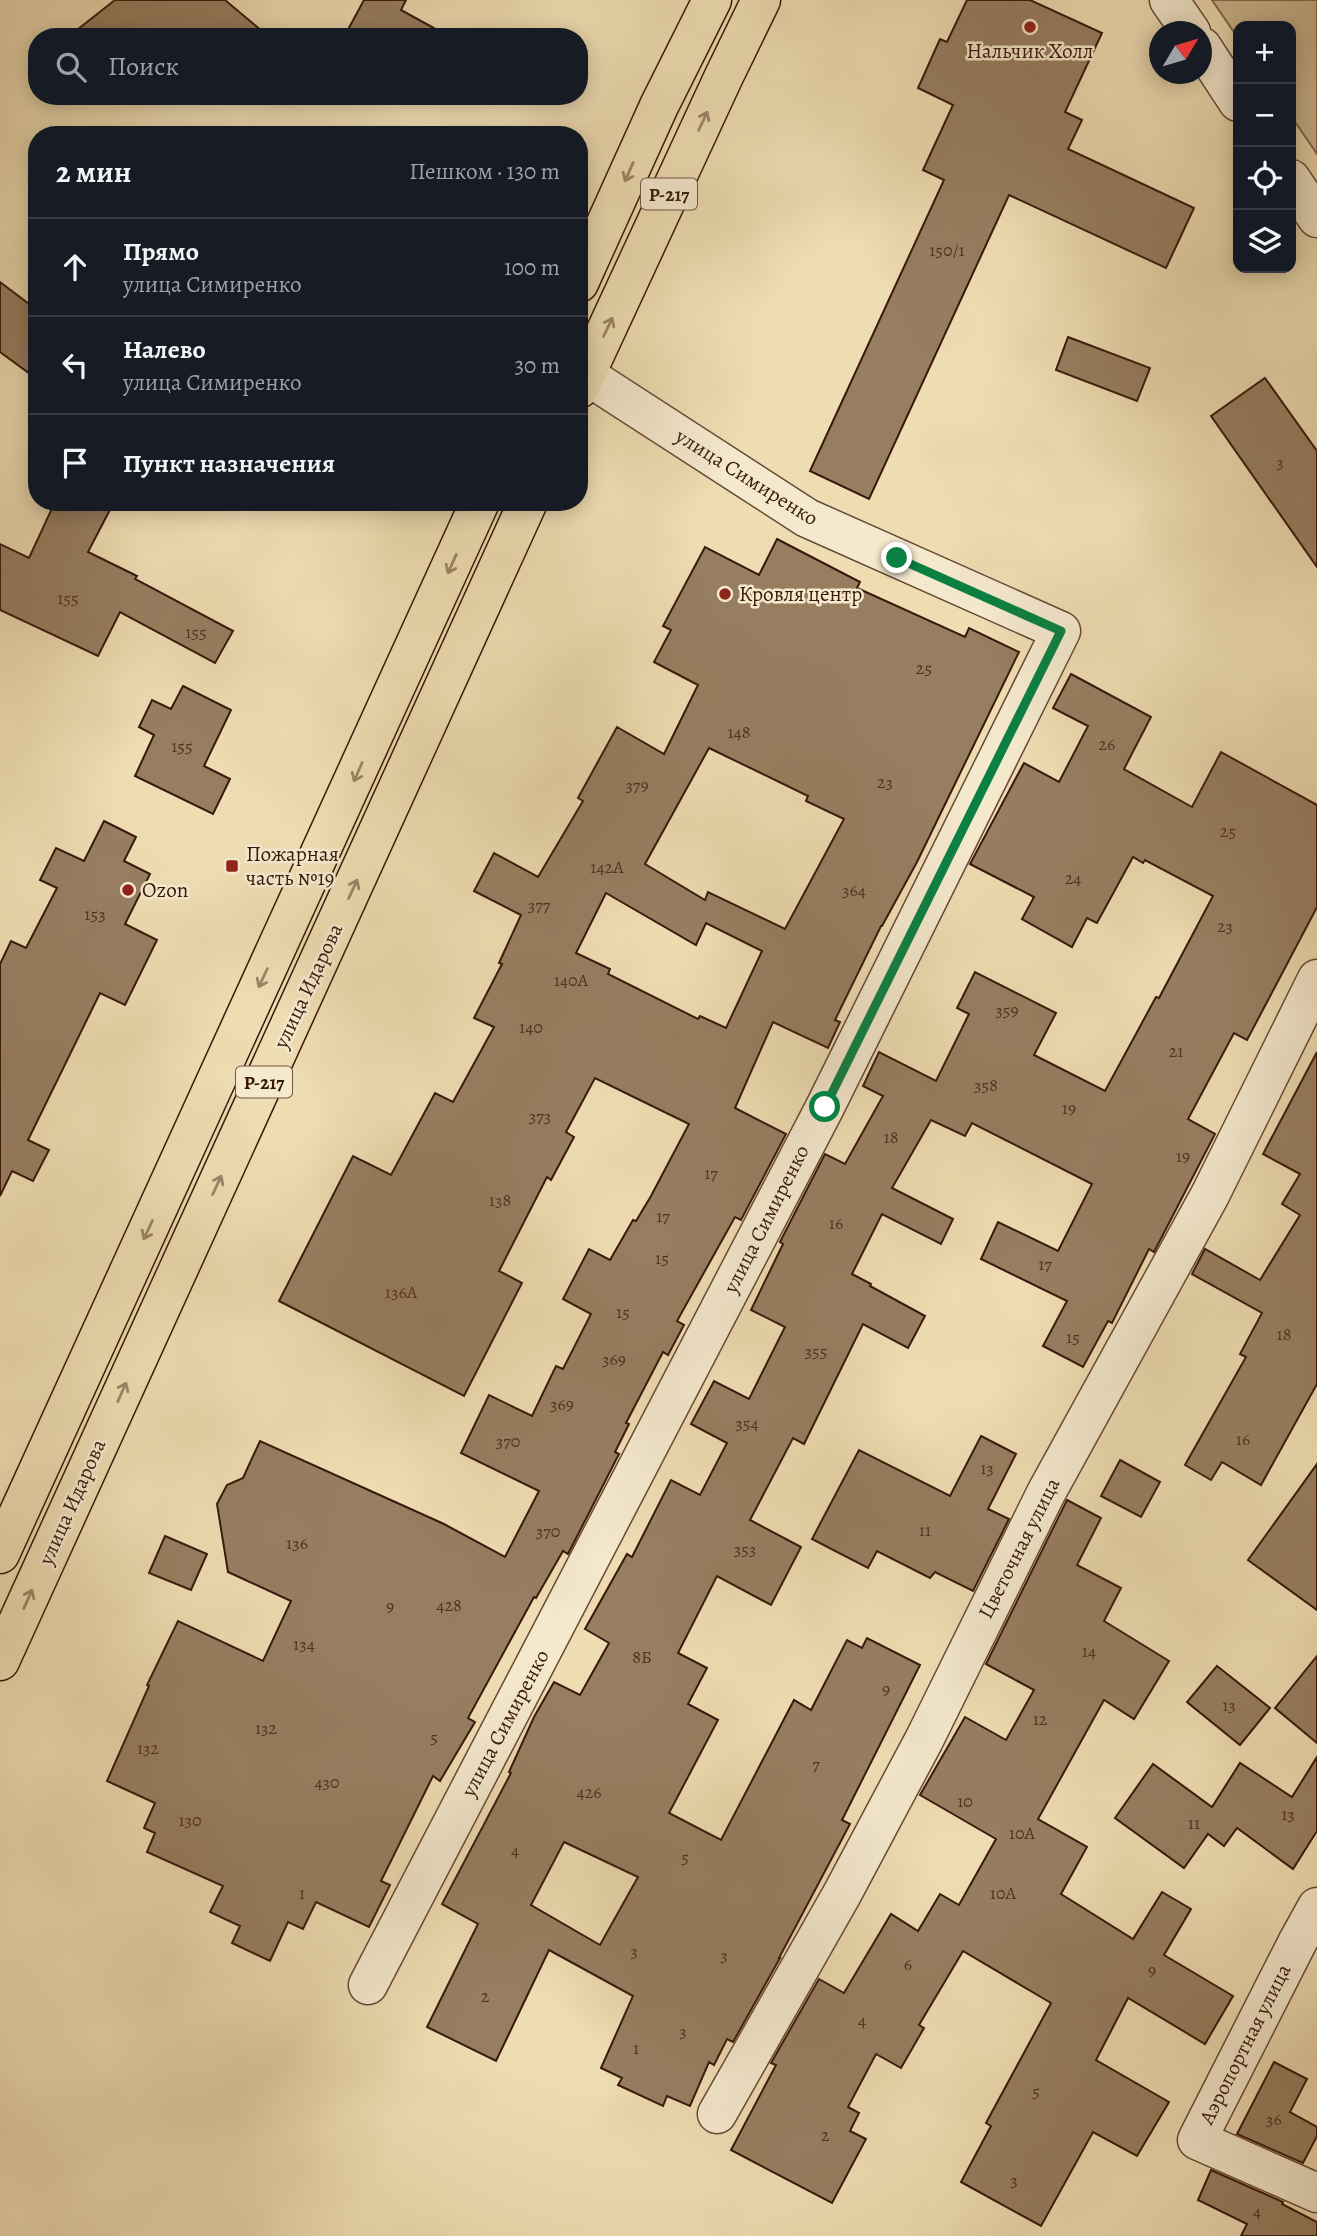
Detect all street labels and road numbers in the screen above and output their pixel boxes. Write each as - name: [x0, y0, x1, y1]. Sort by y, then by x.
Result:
- road number: Р-217: [641, 178, 697, 210]
- street label: улица Симиренко: [670, 421, 824, 532]
- street label: улица Идарова: [266, 919, 349, 1054]
- road number: Р-217: [236, 1066, 292, 1098]
- street label: улица Симиренко: [716, 1140, 816, 1299]
- street label: улица Идарова: [31, 1434, 112, 1570]
- street label: Цветочная улица: [971, 1473, 1067, 1623]
- street label: улица Симиренко: [454, 1644, 556, 1802]
- street label: Аэропортная улица: [1192, 1959, 1298, 2130]

